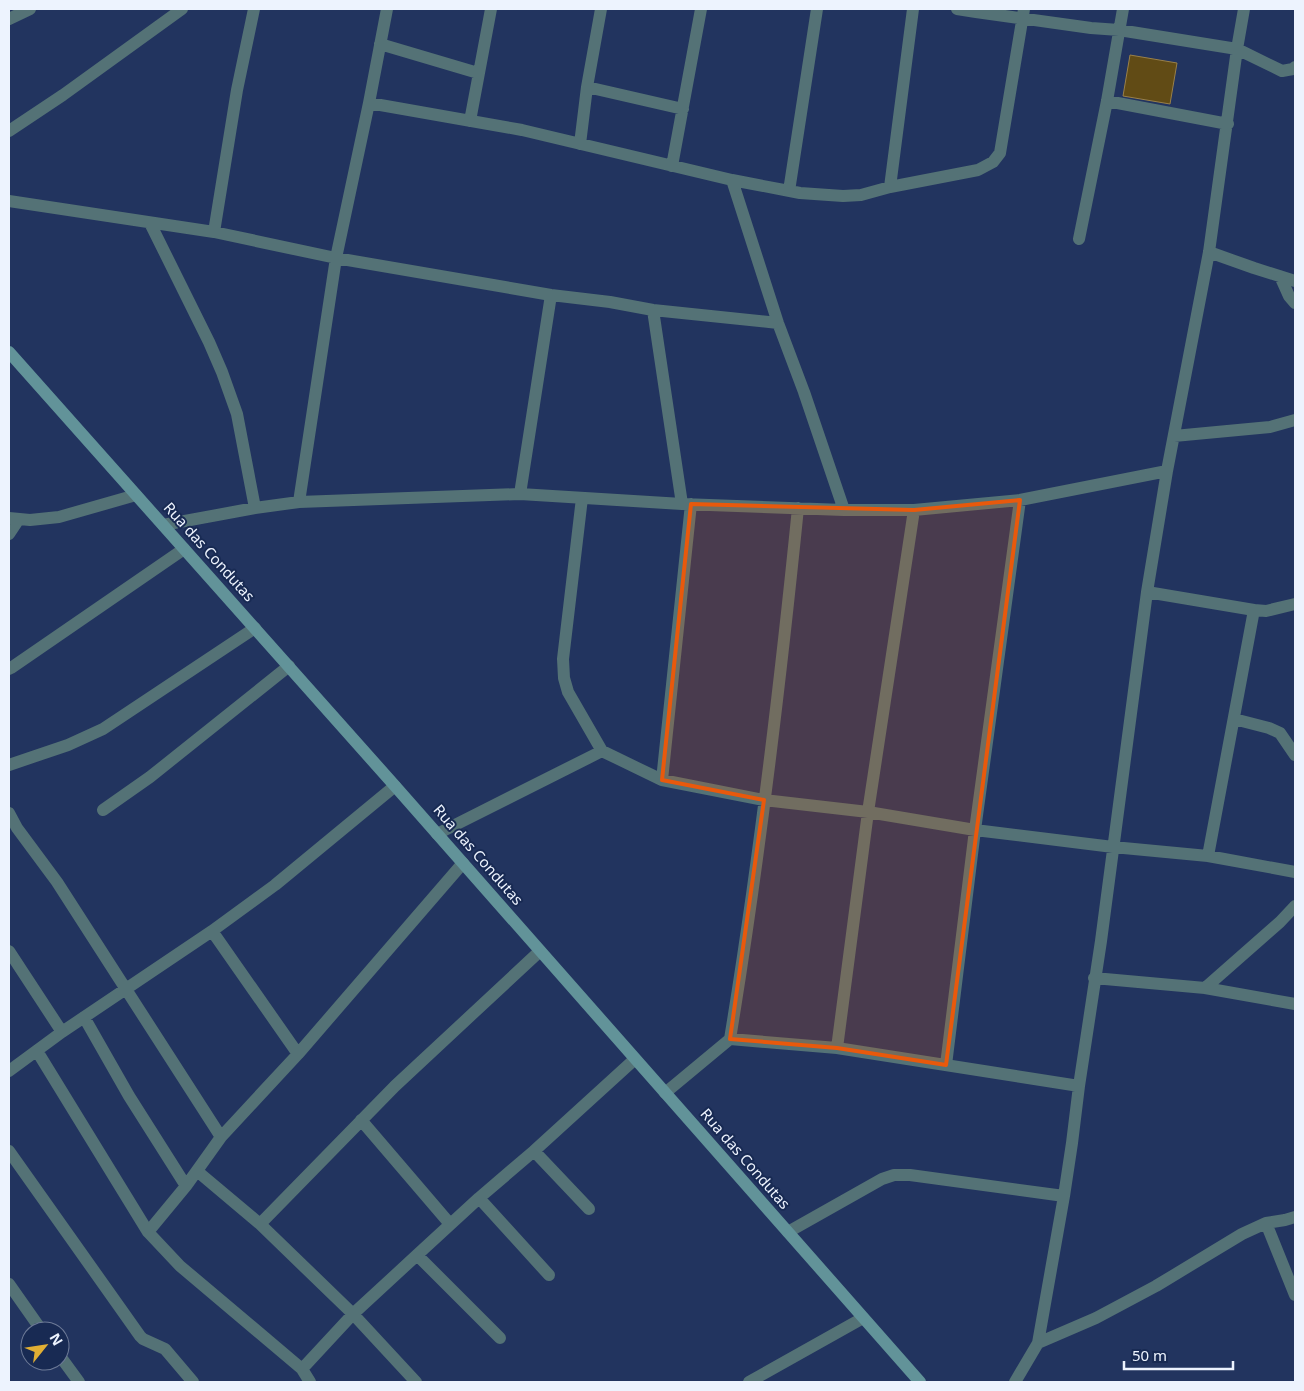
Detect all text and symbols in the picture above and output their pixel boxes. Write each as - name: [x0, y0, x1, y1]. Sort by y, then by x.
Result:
- street label: Rua das Condutas: [160, 497, 260, 605]
- street label: Rua das Condutas: [430, 800, 528, 909]
- street label: Rua das Condutas: [697, 1104, 795, 1213]
- north arrow: [20, 1321, 70, 1371]
- text: N: [46, 1330, 68, 1349]
- scale bar: [1124, 1338, 1233, 1370]
- text: 50 m: [1132, 1345, 1167, 1365]

